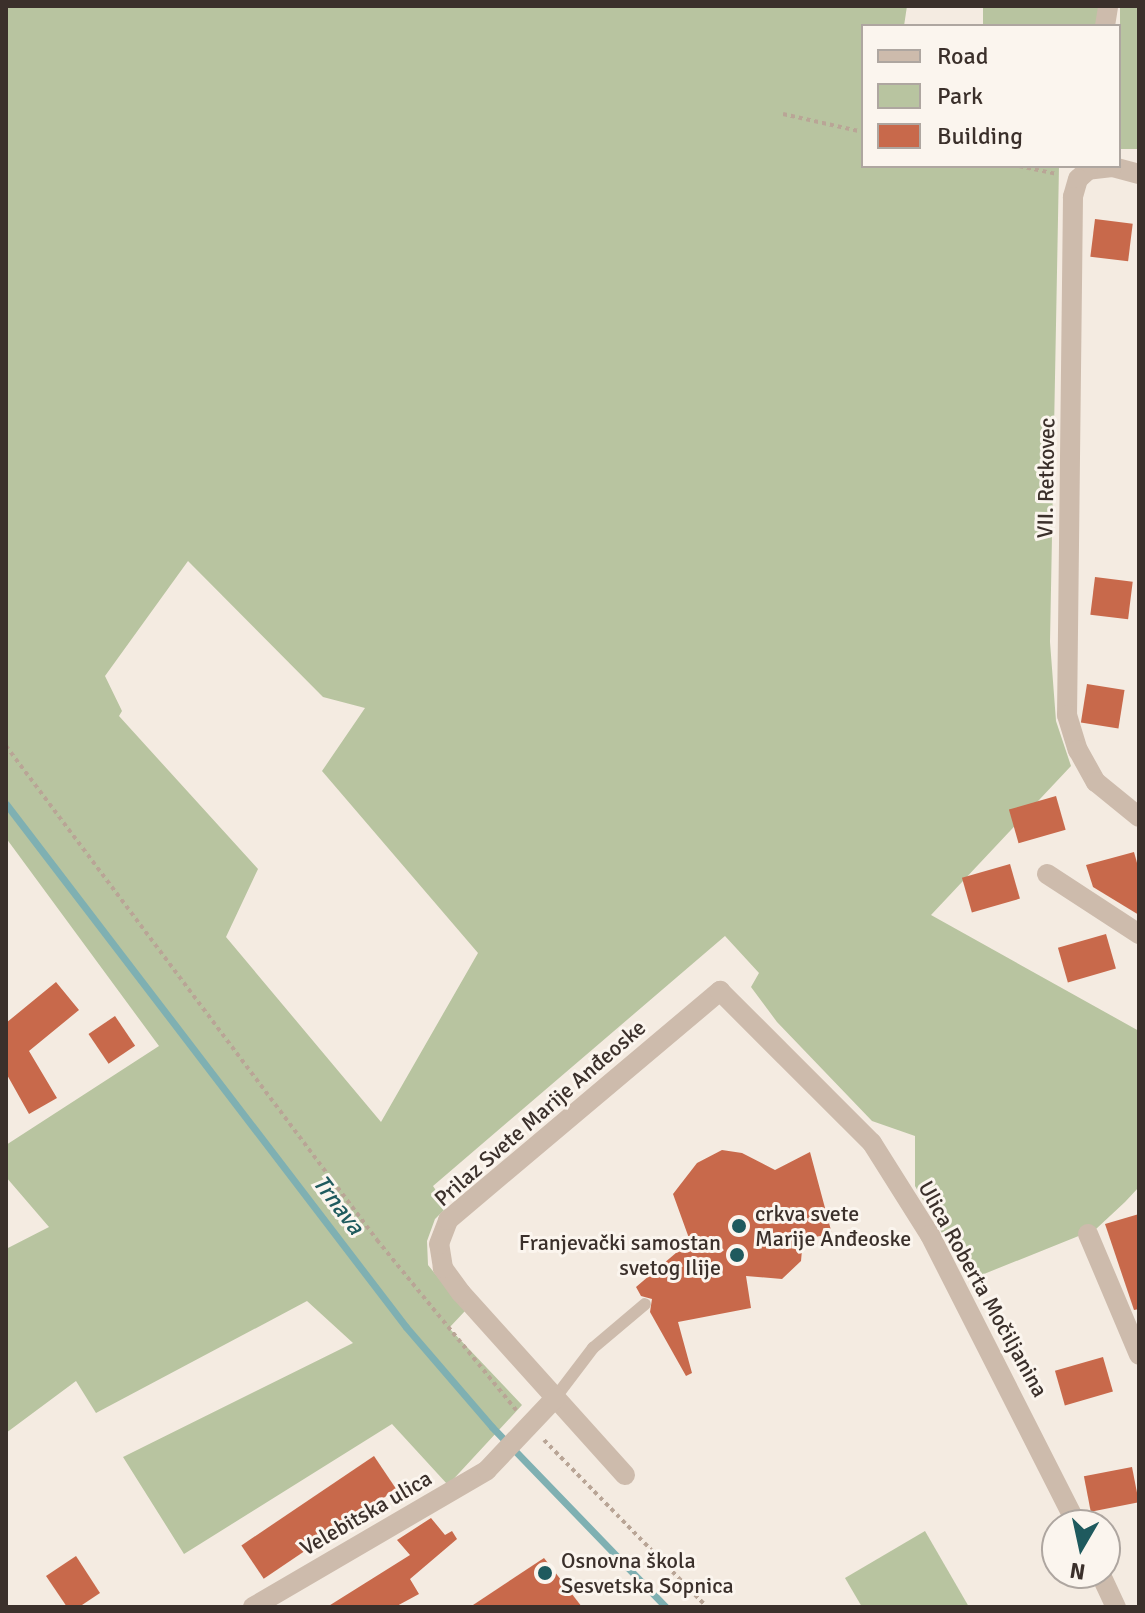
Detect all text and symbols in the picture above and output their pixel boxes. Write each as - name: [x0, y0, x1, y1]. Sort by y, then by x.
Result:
- legend: [861, 24, 1121, 168]
- text: Road: [937, 41, 988, 71]
- text: Park: [937, 81, 983, 111]
- text: Building: [937, 121, 1023, 151]
- street label: VII. Retkovec: [1032, 417, 1060, 539]
- street label: Prilaz Svete Marije Anđeoske: [429, 1014, 651, 1212]
- water label: Trnava: [306, 1169, 370, 1241]
- street label: Ulica Roberta Močiljanina: [913, 1176, 1053, 1402]
- place label: crkva svete Marije Anđeoske: [755, 1200, 911, 1252]
- marker: crkva svete Marije Anđeoske: [730, 1217, 748, 1235]
- place label: Franjevački samostan svetog Ilije: [519, 1229, 721, 1280]
- marker: Franjevački samostan svetog Ilije: [728, 1246, 746, 1264]
- street label: Velebitska ulica: [296, 1465, 436, 1561]
- north arrow: [1041, 1509, 1121, 1589]
- place label: Osnovna škola Sesvetska Sopnica: [561, 1547, 734, 1598]
- text: N: [1068, 1557, 1087, 1586]
- marker: Osnovna škola Sesvetska Sopnica: [536, 1564, 554, 1582]

